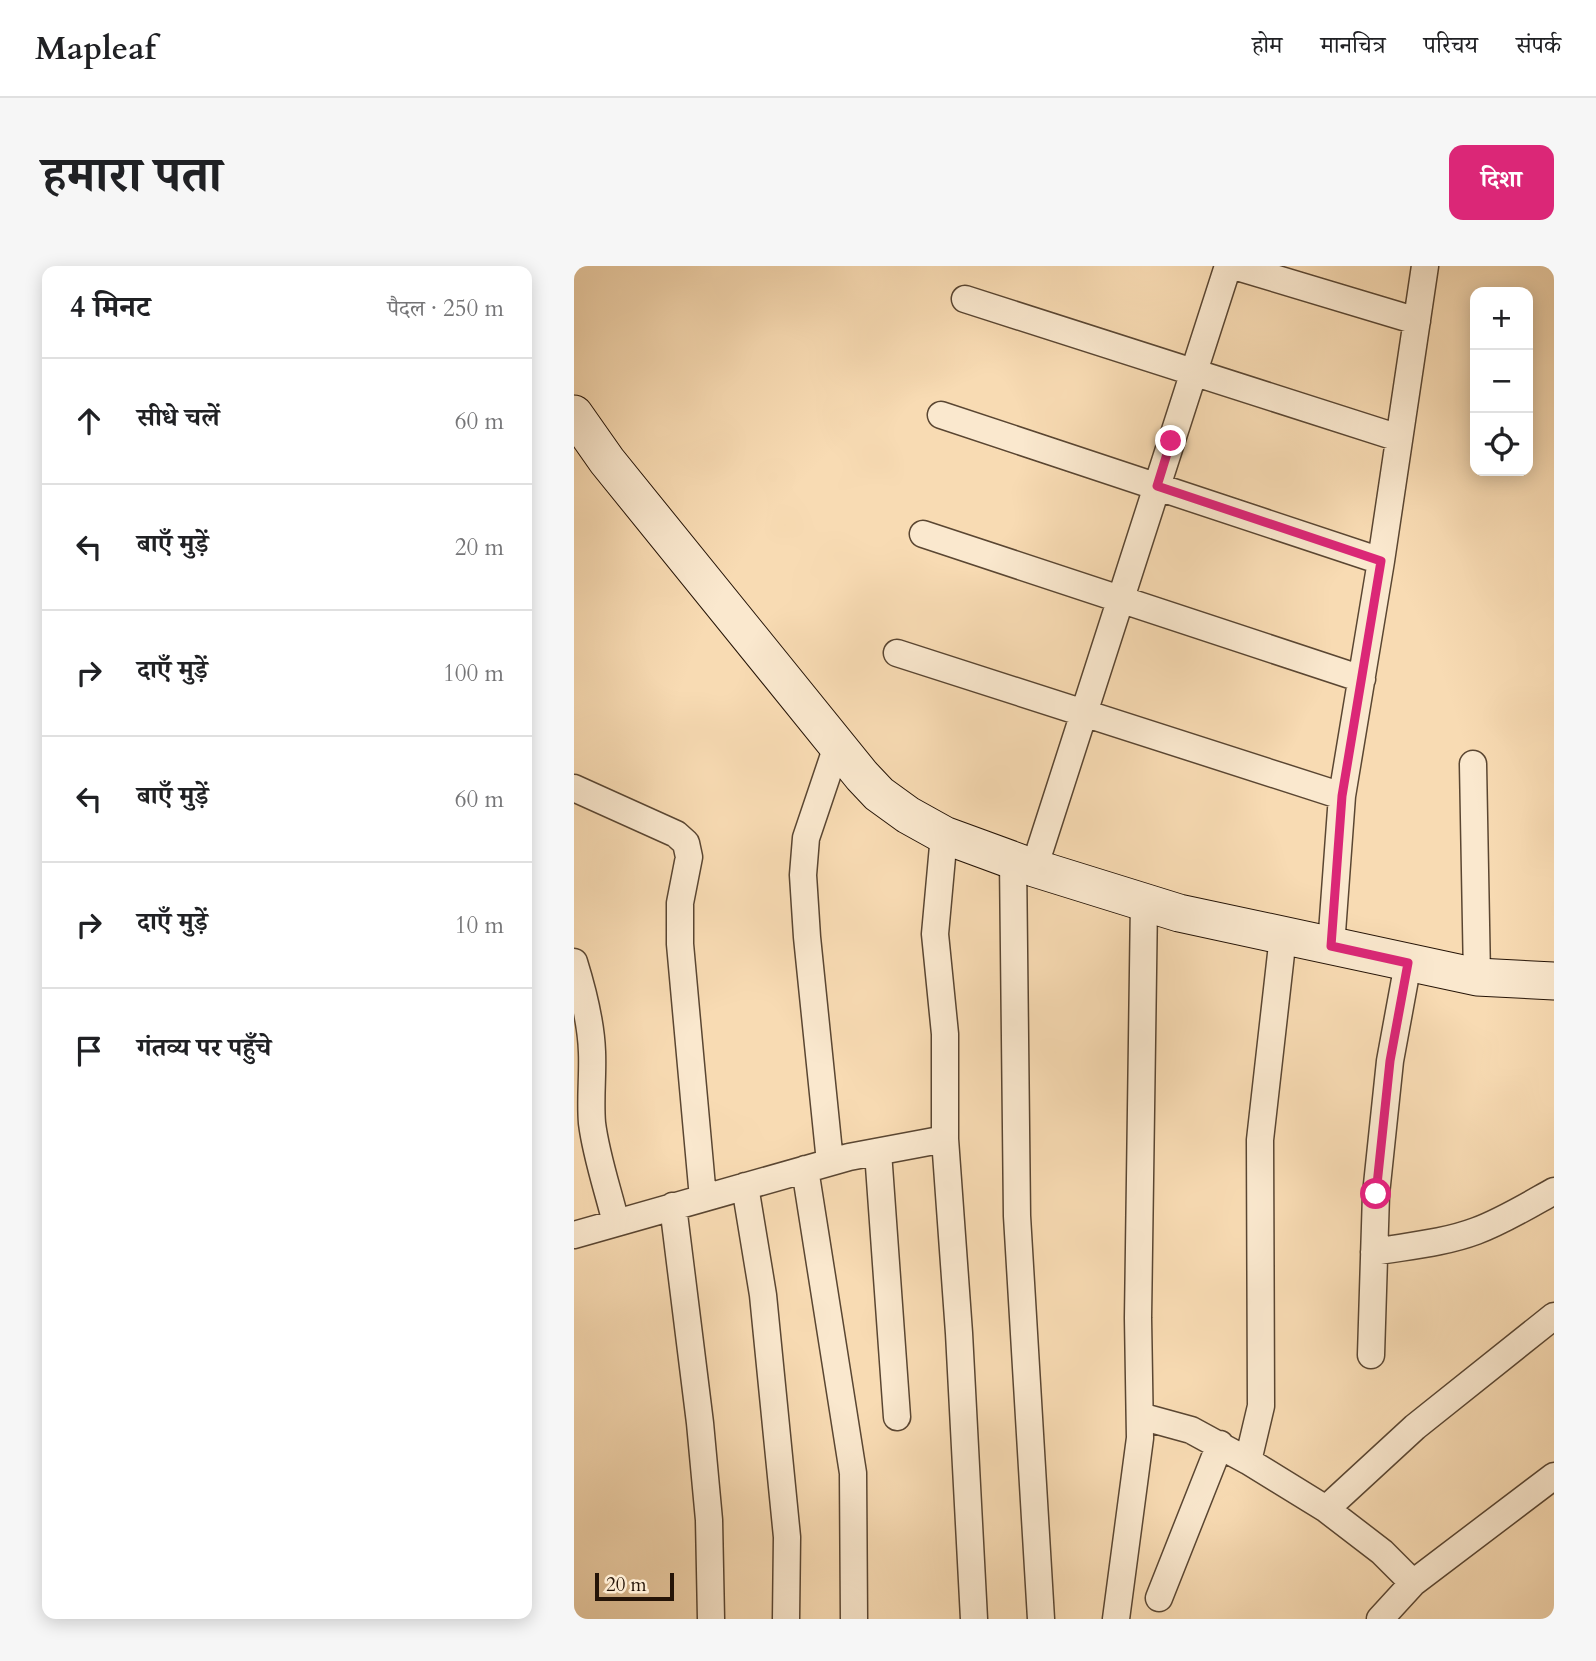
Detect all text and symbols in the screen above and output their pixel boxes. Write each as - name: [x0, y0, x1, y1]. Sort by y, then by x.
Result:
- text: Mapleaf: [35, 26, 156, 71]
- text: होम: [1252, 29, 1282, 62]
- text: मानचित्र: [1320, 29, 1386, 62]
- text: परिचय: [1424, 29, 1478, 62]
- text: संपर्क: [1516, 29, 1561, 62]
- text: हमारा पता: [42, 142, 222, 209]
- button: दिशा: [1449, 145, 1554, 220]
- text: 4 मिनट: [70, 287, 150, 328]
- map controls: [1470, 287, 1533, 476]
- button: +: [1470, 287, 1533, 350]
- text: पैदल · 250 m: [387, 293, 504, 324]
- button: −: [1470, 350, 1533, 413]
- text: सीधे चलें: [137, 400, 219, 435]
- icon: ahead: [70, 402, 108, 440]
- text: 60 m: [455, 406, 504, 437]
- button: locate: [1470, 413, 1533, 476]
- route end: [1155, 425, 1186, 456]
- text: बाएँ मुड़ें: [137, 526, 208, 561]
- icon: left: [70, 528, 108, 566]
- text: 20 m: [455, 532, 504, 563]
- text: दाएँ मुड़ें: [137, 652, 208, 687]
- icon: right: [70, 654, 108, 692]
- text: 100 m: [443, 658, 504, 689]
- text: बाएँ मुड़ें: [137, 778, 208, 813]
- icon: left: [70, 780, 108, 818]
- text: 60 m: [455, 784, 504, 815]
- text: दाएँ मुड़ें: [137, 904, 208, 939]
- icon: right: [70, 906, 108, 944]
- text: 10 m: [455, 910, 504, 941]
- text: गंतव्य पर पहुँचे: [137, 1030, 271, 1065]
- icon: arrive: [70, 1032, 108, 1070]
- route start: [1360, 1178, 1391, 1209]
- scale bar: [595, 1570, 674, 1602]
- text: 20 m: [606, 1572, 647, 1598]

